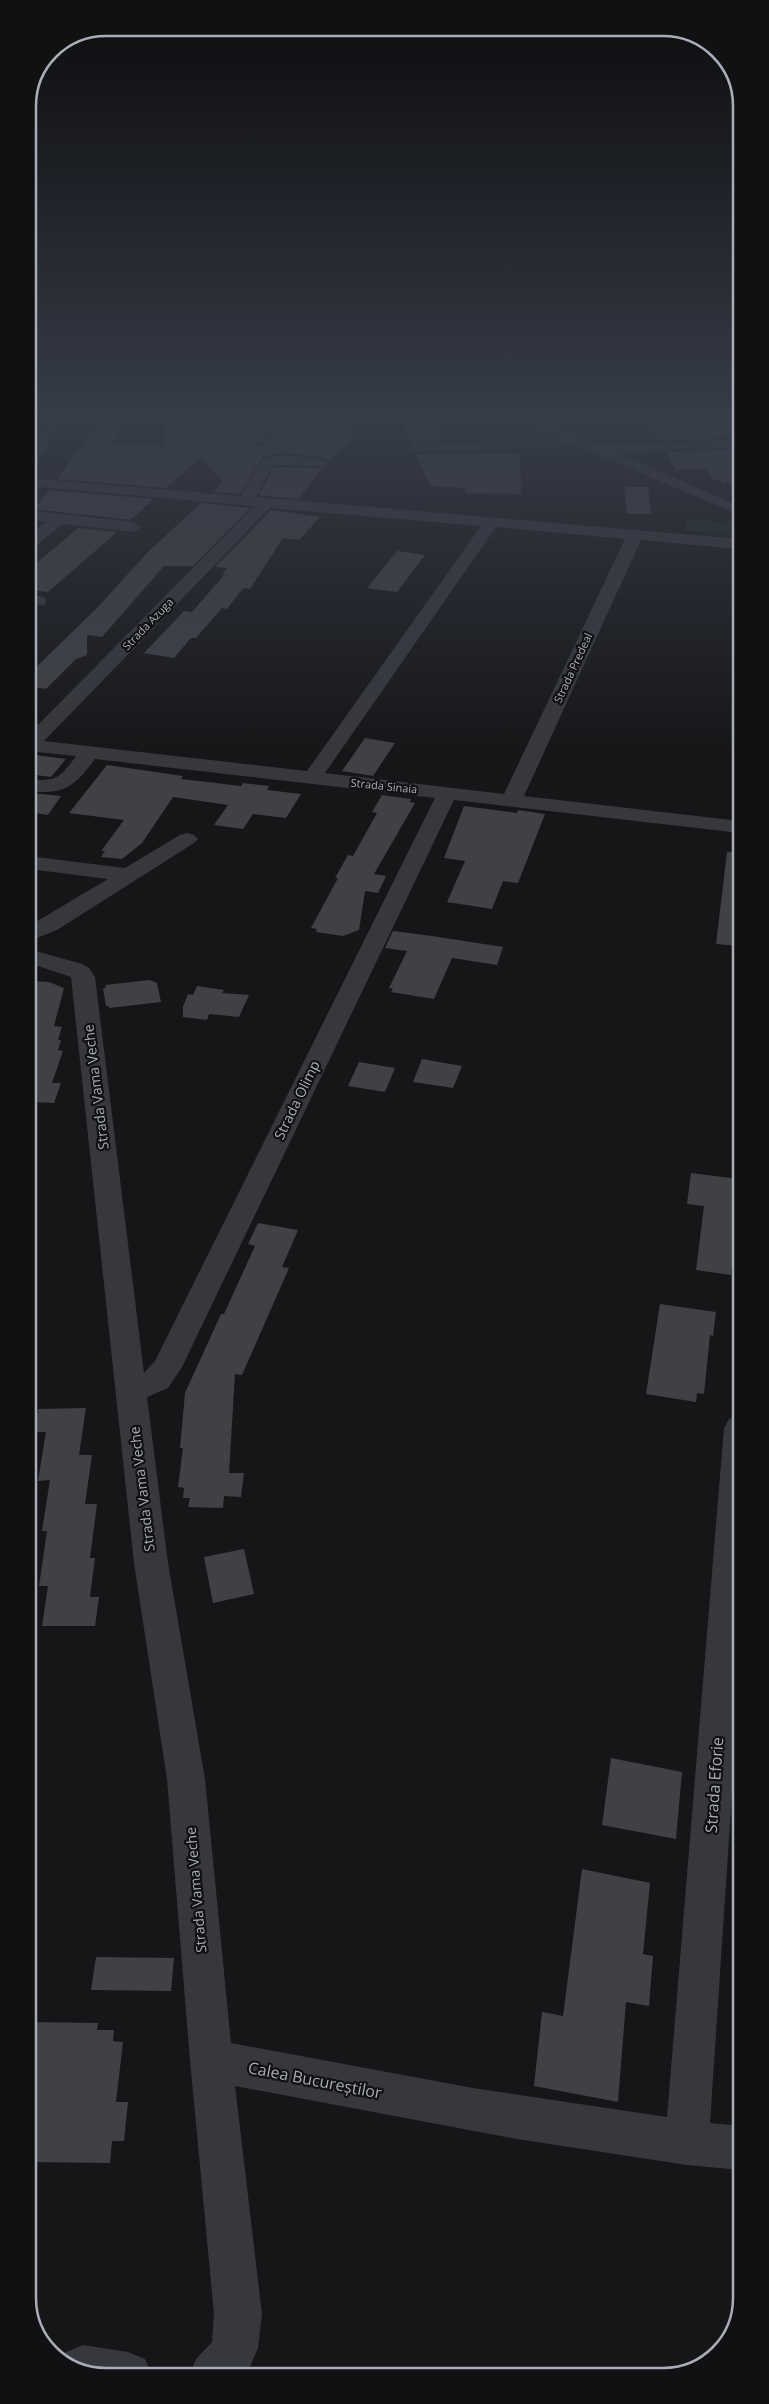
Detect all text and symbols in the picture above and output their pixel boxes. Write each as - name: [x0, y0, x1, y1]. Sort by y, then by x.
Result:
- street label: Strada Azuga: [119, 594, 176, 653]
- street label: Strada Predeal: [550, 630, 595, 705]
- street label: Strada Sinaia: [350, 775, 418, 796]
- street label: Strada Vama Veche: [78, 1023, 113, 1151]
- street label: Strada Olimp: [269, 1057, 324, 1142]
- street label: Strada Vama Veche: [124, 1425, 159, 1553]
- street label: Strada Eforie: [700, 1736, 728, 1834]
- street label: Strada Vama Veche: [181, 1826, 210, 1954]
- street label: Calea Bucureștilor: [246, 2056, 384, 2104]

